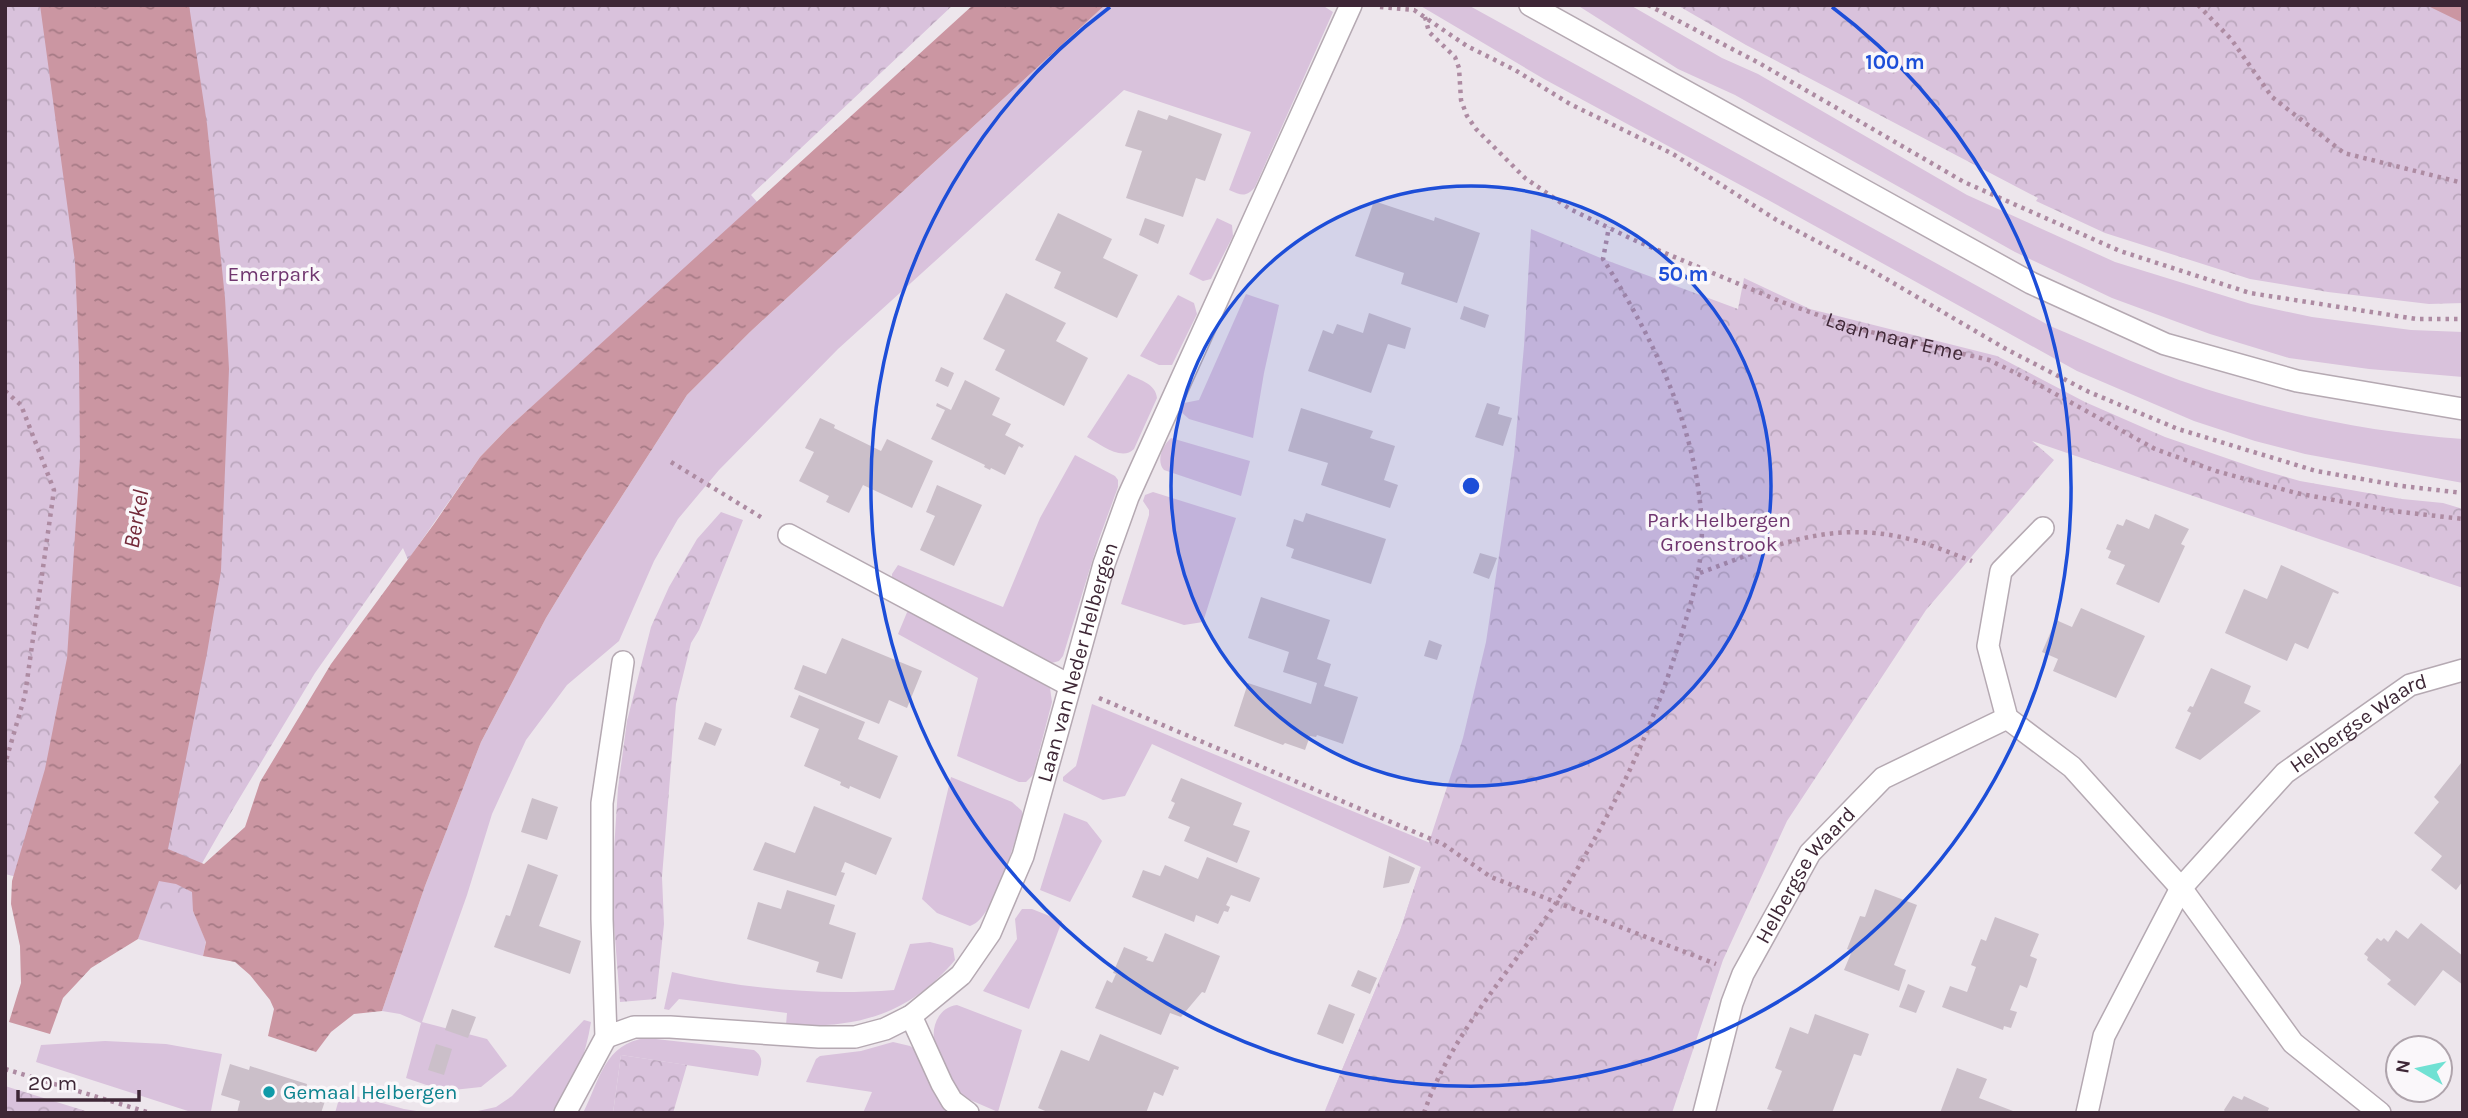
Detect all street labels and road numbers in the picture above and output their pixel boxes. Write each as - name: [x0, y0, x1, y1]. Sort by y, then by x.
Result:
- street label: Laan naar Eme: [1823, 307, 1966, 366]
- street label: Laan van Neder Helbergen: [1032, 539, 1123, 785]
- street label: Helbergse Waard: [2285, 669, 2430, 778]
- street label: Helbergse Waard: [1750, 802, 1860, 948]

